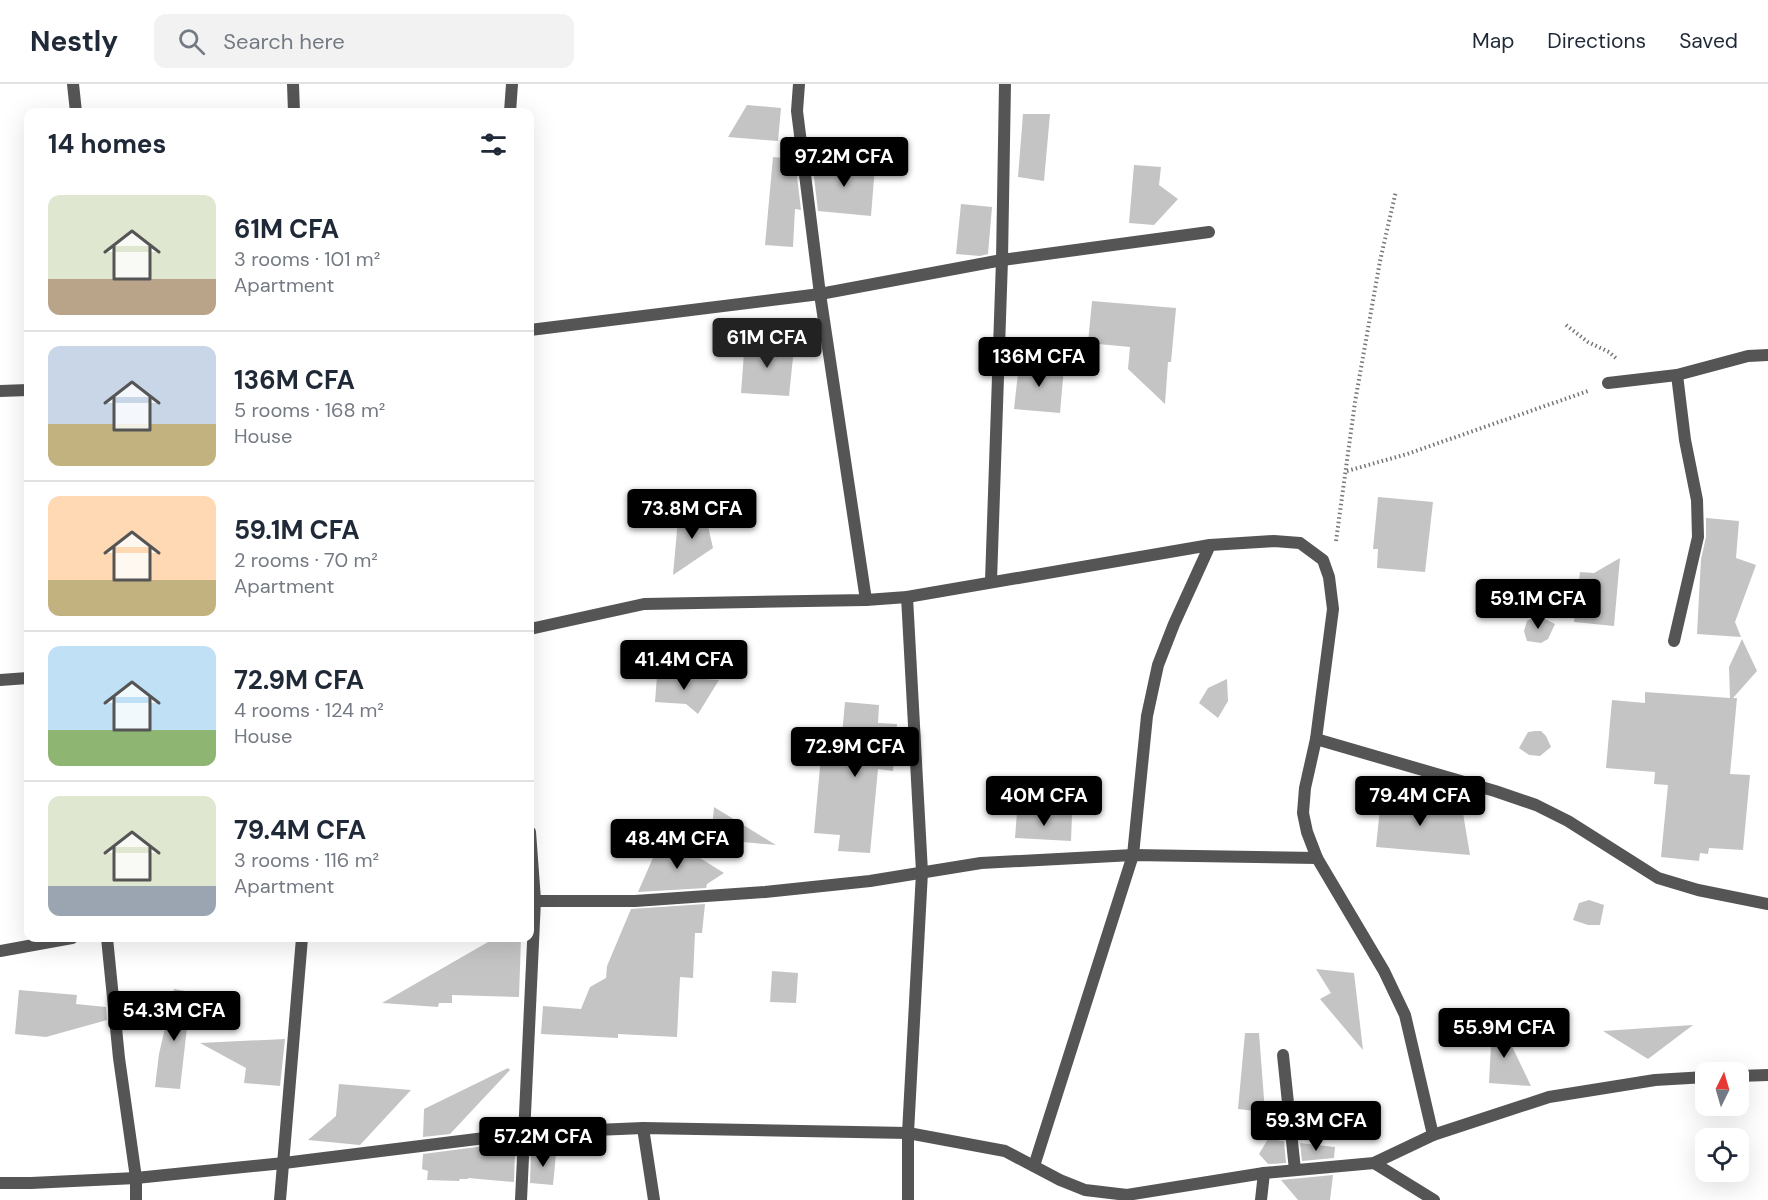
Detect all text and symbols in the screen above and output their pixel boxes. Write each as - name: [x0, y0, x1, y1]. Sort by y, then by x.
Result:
- search box: [154, 14, 574, 68]
- text: Nestly: [30, 23, 118, 60]
- icon: search: [175, 25, 208, 58]
- text: Search here: [223, 27, 345, 56]
- text: Map: [1472, 27, 1514, 55]
- text: Directions: [1547, 27, 1646, 55]
- text: Saved: [1679, 27, 1738, 55]
- text: 14 homes: [48, 127, 166, 161]
- icon: filters: [477, 128, 510, 161]
- pin: 97.2M CFA: [775, 137, 913, 188]
- text: 97.2M CFA: [794, 143, 894, 169]
- text: 61M CFA: [234, 212, 339, 246]
- icon: home: [96, 219, 168, 291]
- text: 3 rooms · 101 m²: [234, 246, 380, 272]
- text: Apartment: [234, 272, 334, 298]
- pin: 61M CFA: [712, 318, 822, 369]
- text: 61M CFA: [727, 324, 807, 350]
- pin: 136M CFA: [977, 337, 1101, 388]
- text: 136M CFA: [993, 343, 1085, 369]
- text: 136M CFA: [234, 363, 355, 397]
- icon: home: [96, 370, 168, 442]
- text: 5 rooms · 168 m²: [234, 397, 385, 423]
- text: House: [234, 423, 292, 449]
- pin: 73.8M CFA: [623, 489, 761, 540]
- text: 73.8M CFA: [641, 495, 743, 521]
- text: 59.1M CFA: [234, 513, 360, 547]
- icon: home: [96, 520, 168, 592]
- text: 2 rooms · 70 m²: [234, 547, 378, 573]
- text: Apartment: [234, 573, 334, 599]
- pin: 59.1M CFA: [1469, 579, 1607, 630]
- text: 59.1M CFA: [1490, 585, 1586, 611]
- pin: 41.4M CFA: [615, 640, 753, 691]
- text: 41.4M CFA: [634, 646, 734, 672]
- text: 72.9M CFA: [234, 663, 364, 697]
- icon: home: [96, 670, 168, 742]
- text: 4 rooms · 124 m²: [234, 697, 384, 723]
- text: House: [234, 723, 292, 749]
- pin: 72.9M CFA: [786, 727, 924, 778]
- text: 72.9M CFA: [805, 733, 905, 759]
- pin: 40M CFA: [989, 776, 1099, 827]
- pin: 79.4M CFA: [1351, 776, 1489, 827]
- text: 40M CFA: [1000, 782, 1088, 808]
- text: 79.4M CFA: [1369, 782, 1471, 808]
- text: 79.4M CFA: [234, 813, 366, 847]
- pin: 48.4M CFA: [608, 819, 746, 870]
- icon: home: [96, 820, 168, 892]
- text: 48.4M CFA: [625, 825, 729, 851]
- text: 3 rooms · 116 m²: [234, 847, 379, 873]
- text: Apartment: [234, 873, 334, 899]
- pin: 54.3M CFA: [105, 991, 243, 1042]
- text: 54.3M CFA: [122, 997, 226, 1023]
- pin: 55.9M CFA: [1435, 1008, 1573, 1059]
- text: 55.9M CFA: [1453, 1014, 1555, 1040]
- north arrow: [1695, 1062, 1749, 1116]
- map controls: [1695, 1062, 1749, 1182]
- pin: 59.3M CFA: [1247, 1101, 1385, 1152]
- text: 59.3M CFA: [1265, 1107, 1367, 1133]
- pin: 57.2M CFA: [474, 1117, 612, 1168]
- text: 57.2M CFA: [493, 1123, 593, 1149]
- button: locate: [1695, 1128, 1749, 1182]

